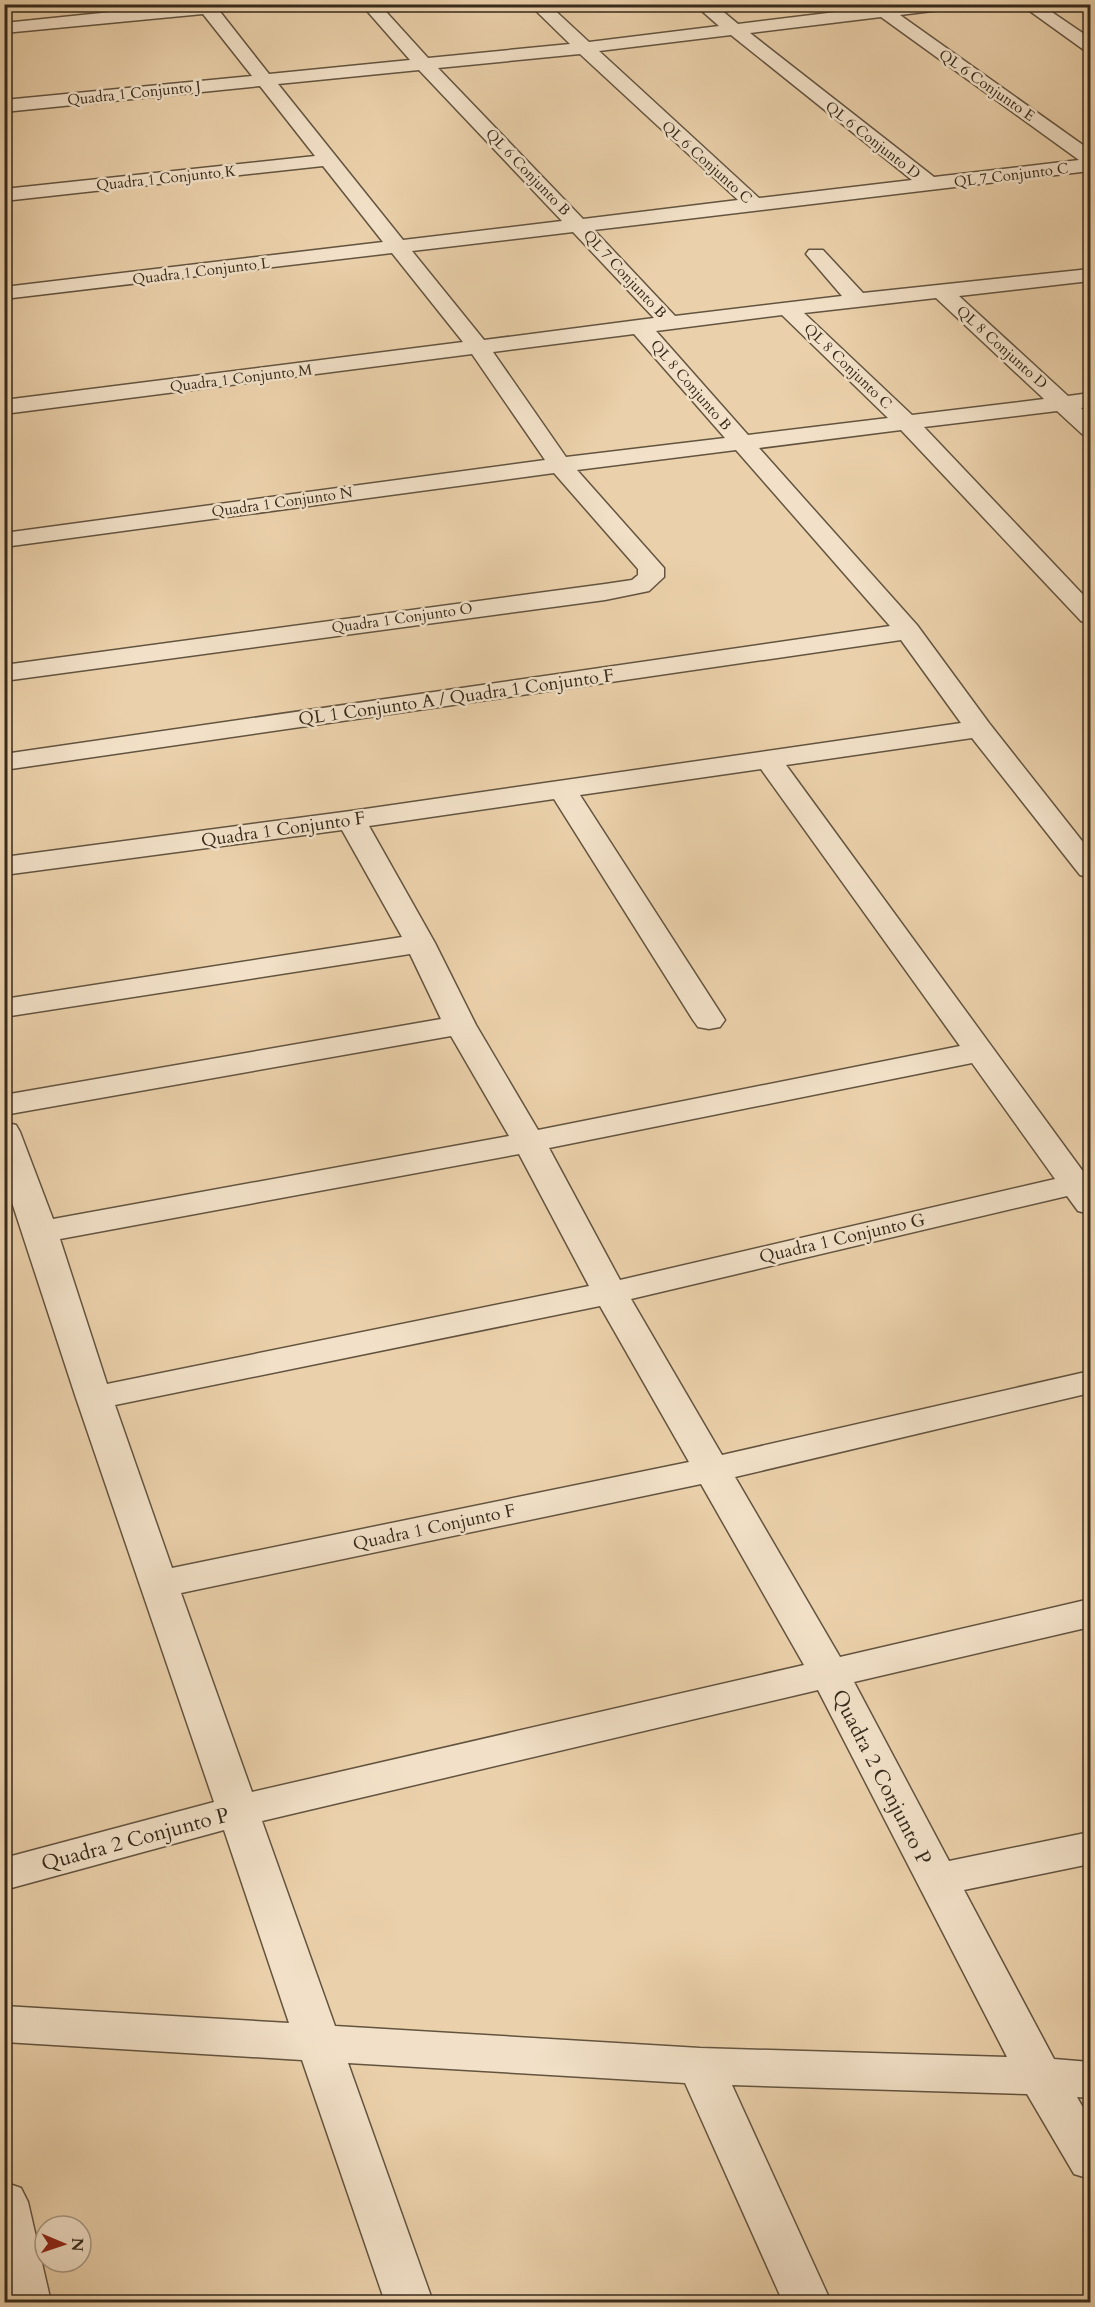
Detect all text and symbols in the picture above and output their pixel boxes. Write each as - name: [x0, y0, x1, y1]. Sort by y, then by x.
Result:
- street label: QL 6 Conjunto E: [935, 44, 1039, 126]
- street label: Quadra 1 Conjunto J: [66, 76, 202, 110]
- street label: QL 6 Conjunto D: [821, 96, 925, 184]
- street label: QL 6 Conjunto C: [658, 116, 756, 208]
- street label: QL 6 Conjunto B: [481, 124, 575, 220]
- street label: QL 7 Conjunto C: [953, 158, 1069, 192]
- street label: Quadra 1 Conjunto K: [95, 161, 238, 195]
- street label: QL 7 Conjunto B: [579, 226, 671, 322]
- street label: Quadra 1 Conjunto L: [131, 253, 272, 289]
- street label: QL 8 Conjunto D: [952, 301, 1052, 393]
- street label: QL 8 Conjunto C: [800, 319, 896, 413]
- street label: QL 8 Conjunto B: [646, 335, 736, 435]
- street label: Quadra 1 Conjunto M: [169, 359, 313, 397]
- street label: Quadra 1 Conjunto N: [210, 482, 354, 522]
- street label: Quadra 1 Conjunto O: [330, 598, 474, 638]
- street label: QL 1 Conjunto A / Quadra 1 Conjunto F: [297, 663, 615, 732]
- street label: Quadra 1 Conjunto F: [199, 806, 367, 853]
- street label: Quadra 1 Conjunto G: [757, 1207, 927, 1270]
- street label: Quadra 1 Conjunto F: [351, 1498, 518, 1557]
- street label: Quadra 2 Conjunto P: [825, 1684, 938, 1870]
- street label: Quadra 2 Conjunto P: [38, 1800, 232, 1879]
- north arrow: [33, 2214, 93, 2274]
- text: N: [66, 2237, 88, 2252]

